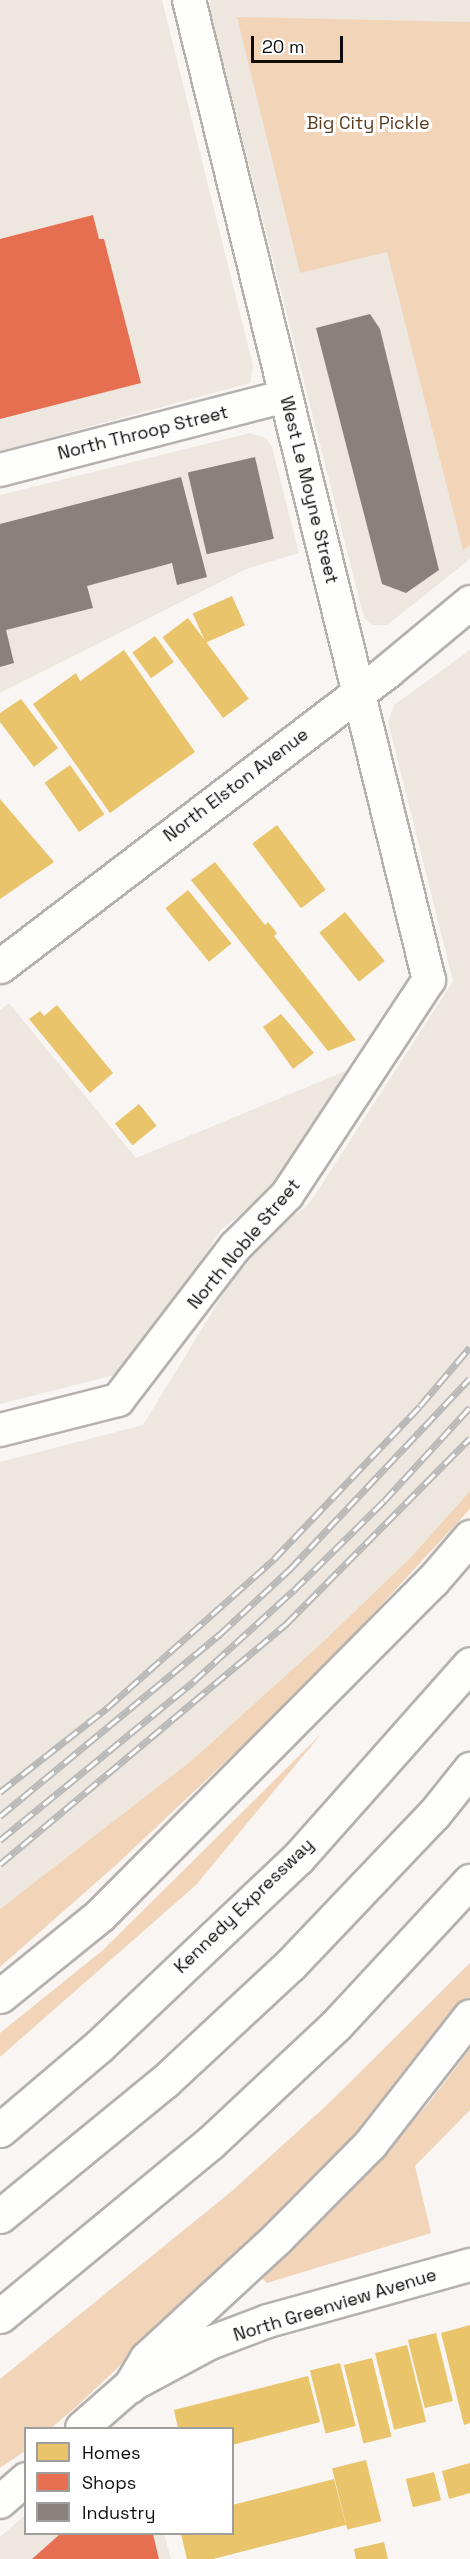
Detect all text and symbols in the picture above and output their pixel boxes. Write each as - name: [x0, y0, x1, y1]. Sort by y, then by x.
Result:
- scale bar: [254, 24, 346, 62]
- text: 20 m: [262, 35, 305, 58]
- park label: Big City Pickle: [306, 112, 430, 134]
- street label: West Le Moyne Street: [275, 394, 343, 586]
- street label: North Throop Street: [55, 401, 231, 465]
- street label: North Elston Avenue: [159, 723, 313, 847]
- street label: North Noble Street: [183, 1175, 305, 1313]
- street label: Kennedy Expressway: [170, 1834, 318, 1978]
- street label: North Greenview Avenue: [231, 2264, 439, 2346]
- legend: [24, 2427, 234, 2535]
- text: Homes: [82, 2441, 141, 2464]
- text: Shops: [82, 2471, 136, 2494]
- text: Industry: [82, 2501, 155, 2524]

